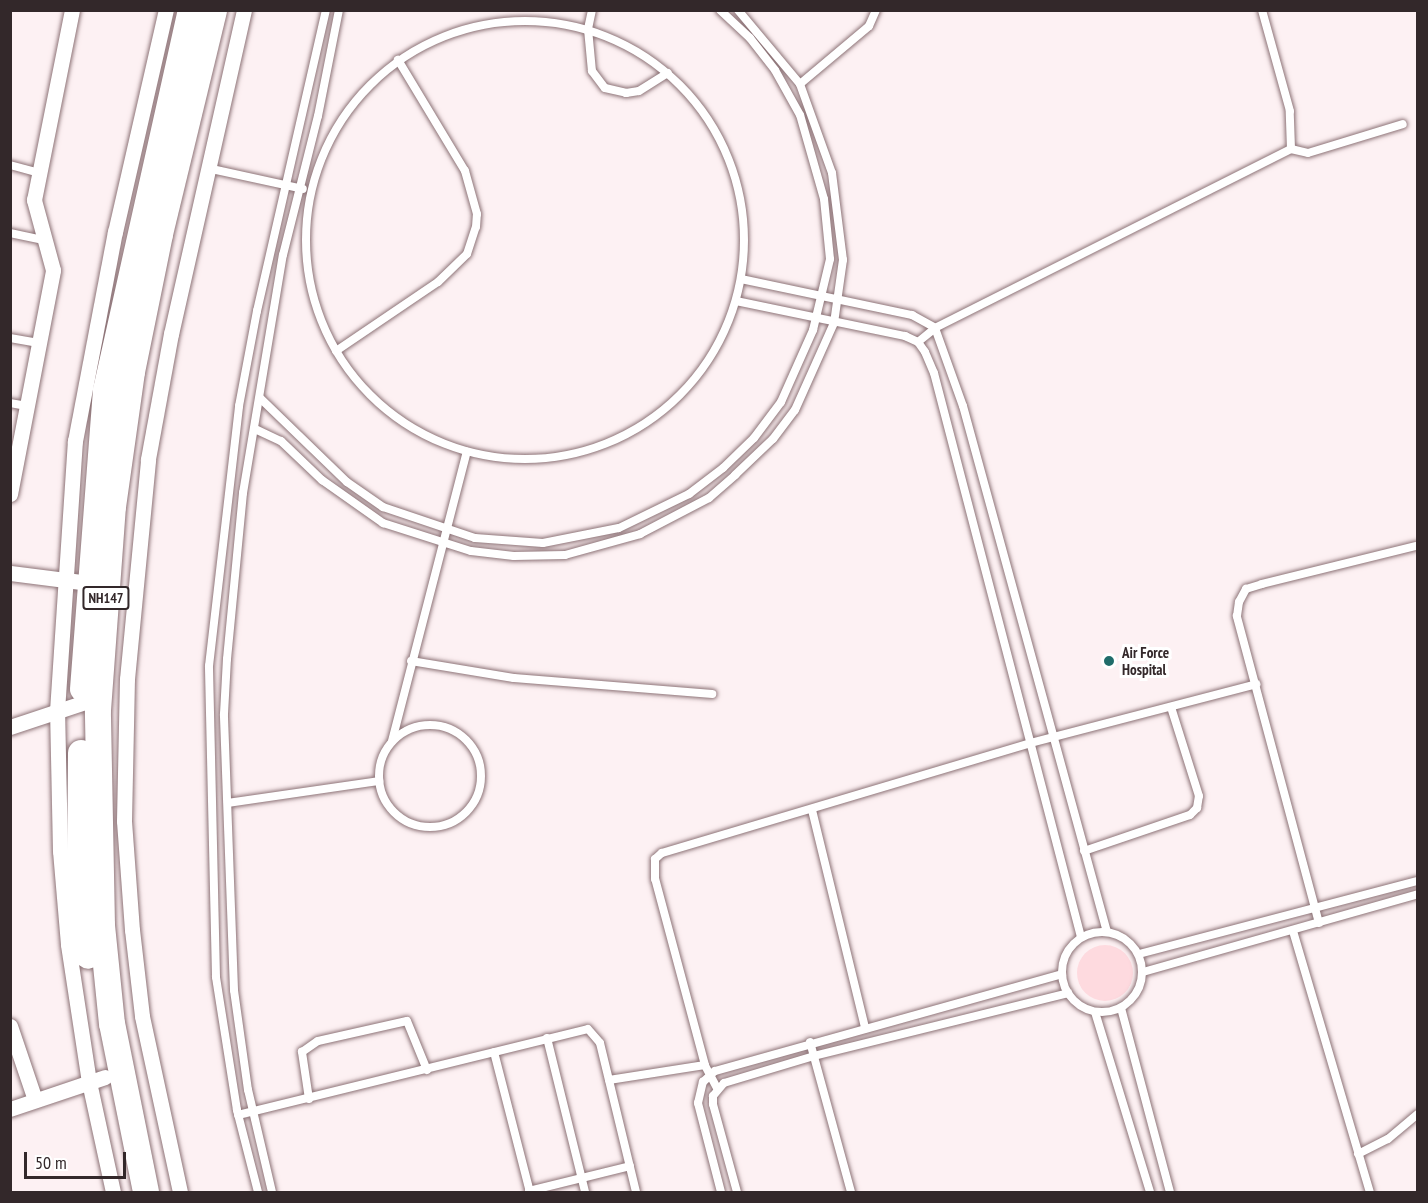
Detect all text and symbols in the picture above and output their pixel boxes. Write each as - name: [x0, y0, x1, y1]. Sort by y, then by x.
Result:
- road number: NH147: [82, 587, 130, 609]
- place label: Air Force Hospital: [1122, 643, 1169, 678]
- marker: Air Force Hospital: [1100, 652, 1118, 670]
- scale bar: [27, 1140, 129, 1178]
- text: 50 m: [35, 1151, 67, 1174]

